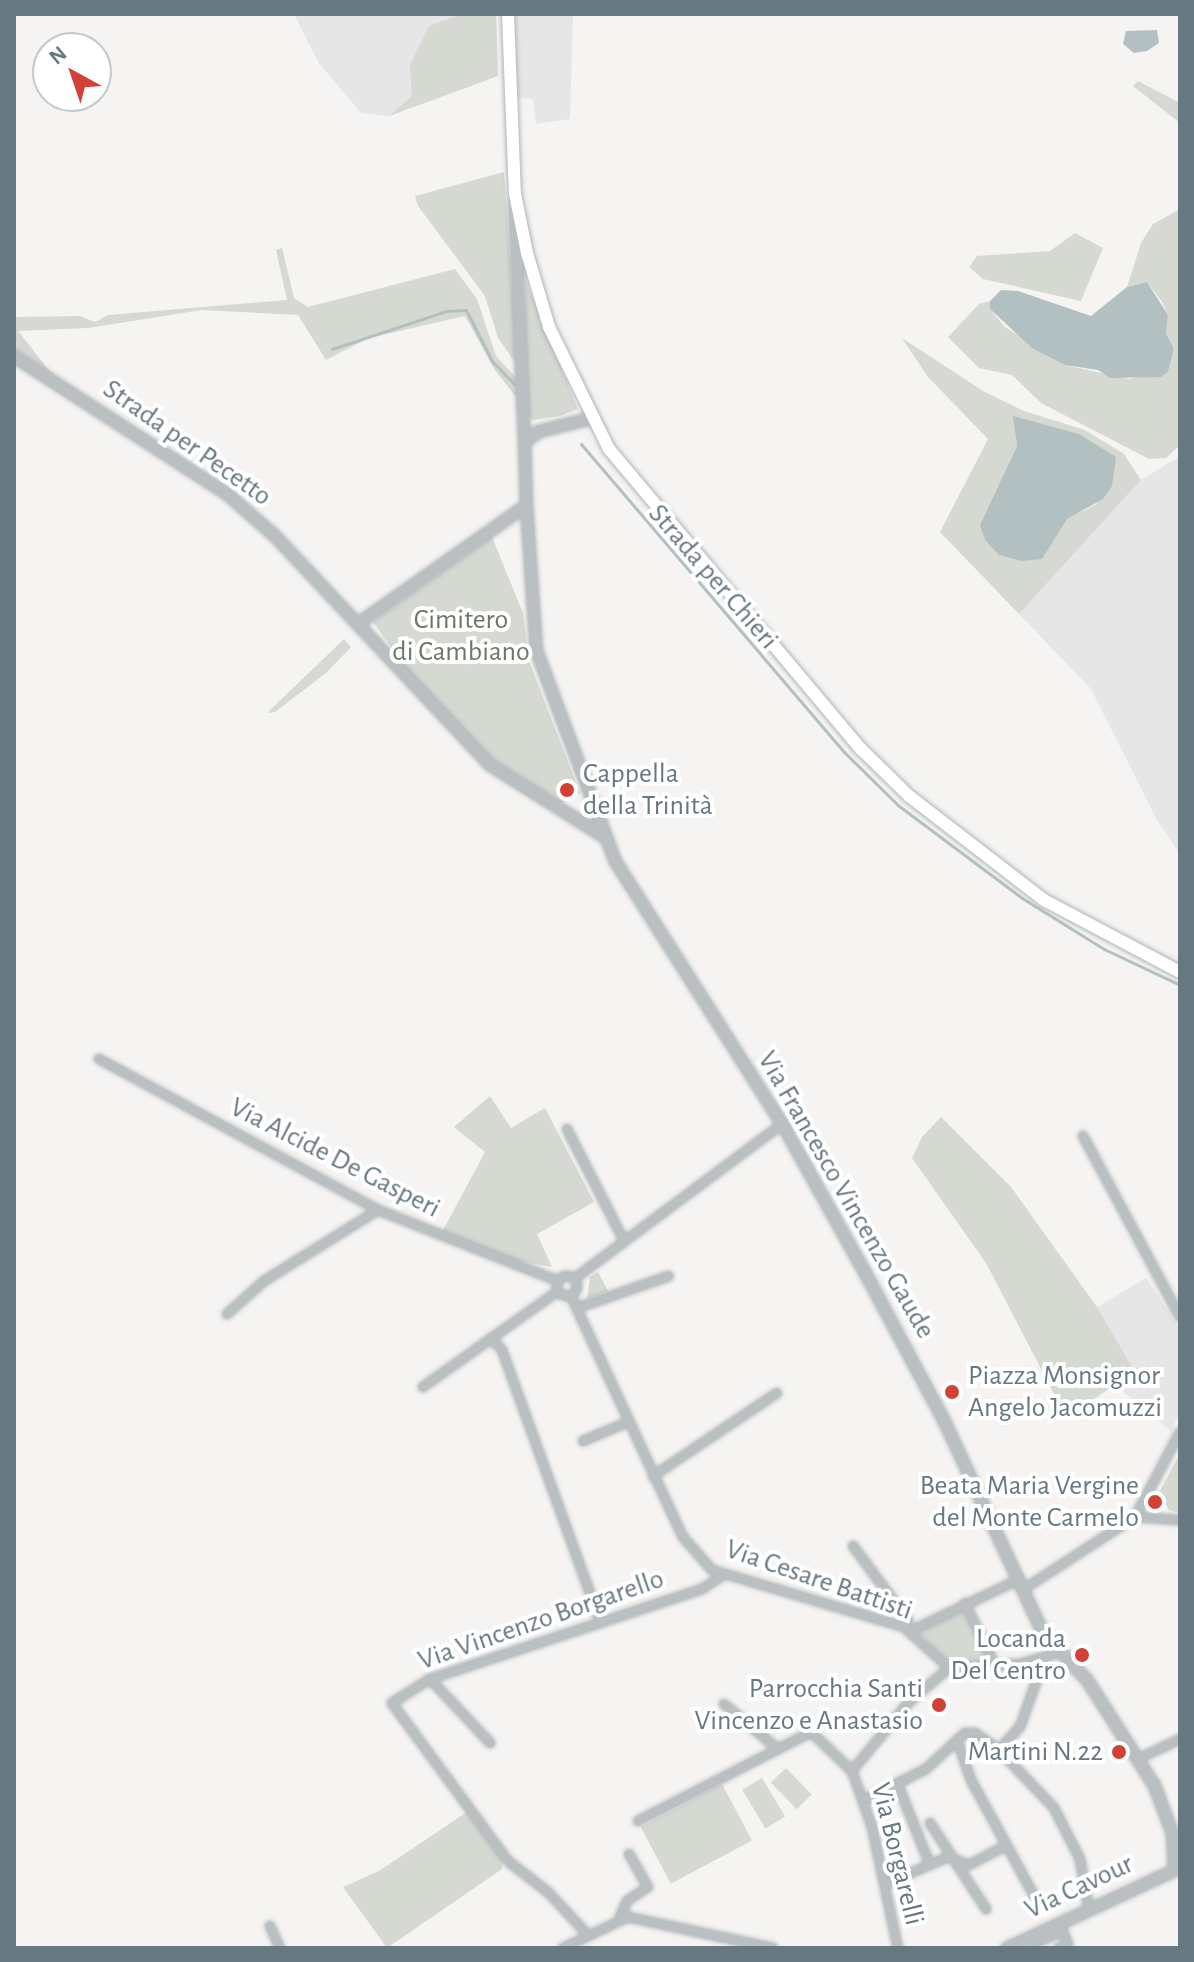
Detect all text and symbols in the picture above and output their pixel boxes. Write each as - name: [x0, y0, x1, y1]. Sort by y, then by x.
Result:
- north arrow: [32, 32, 112, 112]
- text: N: [45, 42, 71, 68]
- street label: Strada per Pecetto: [96, 372, 278, 514]
- street label: Strada per Chieri: [641, 498, 785, 656]
- park label: Cimitero di Cambiano: [392, 603, 530, 669]
- place label: Cappella della Trinità: [583, 757, 713, 823]
- marker: Cappella della Trinità: [558, 781, 576, 799]
- street label: Via Francesco Vincenzo Gaude: [750, 1045, 942, 1345]
- street label: Via Alcide De Gasperi: [224, 1091, 446, 1225]
- place label: Piazza Monsignor Angelo Jacomuzzi: [968, 1359, 1162, 1425]
- marker: Piazza Monsignor Angelo Jacomuzzi: [943, 1383, 961, 1401]
- place label: Beata Maria Vergine del Monte Carmelo: [920, 1469, 1139, 1535]
- marker: Beata Maria Vergine del Monte Carmelo: [1146, 1493, 1164, 1511]
- street label: Via Cesare Battisti: [721, 1532, 917, 1628]
- street label: Via Vincenzo Borgarello: [414, 1562, 668, 1678]
- place label: Locanda Del Centro: [950, 1622, 1066, 1688]
- marker: Locanda Del Centro: [1073, 1646, 1091, 1664]
- place label: Parrocchia Santi Vincenzo e Anastasio: [694, 1672, 923, 1738]
- marker: Parrocchia Santi Vincenzo e Anastasio: [930, 1696, 948, 1714]
- place label: Martini N.22: [968, 1735, 1103, 1769]
- marker: Martini N.22: [1110, 1743, 1128, 1761]
- street label: Via Borgarelli: [863, 1779, 931, 1929]
- street label: Via Cavour: [1020, 1847, 1138, 1927]

